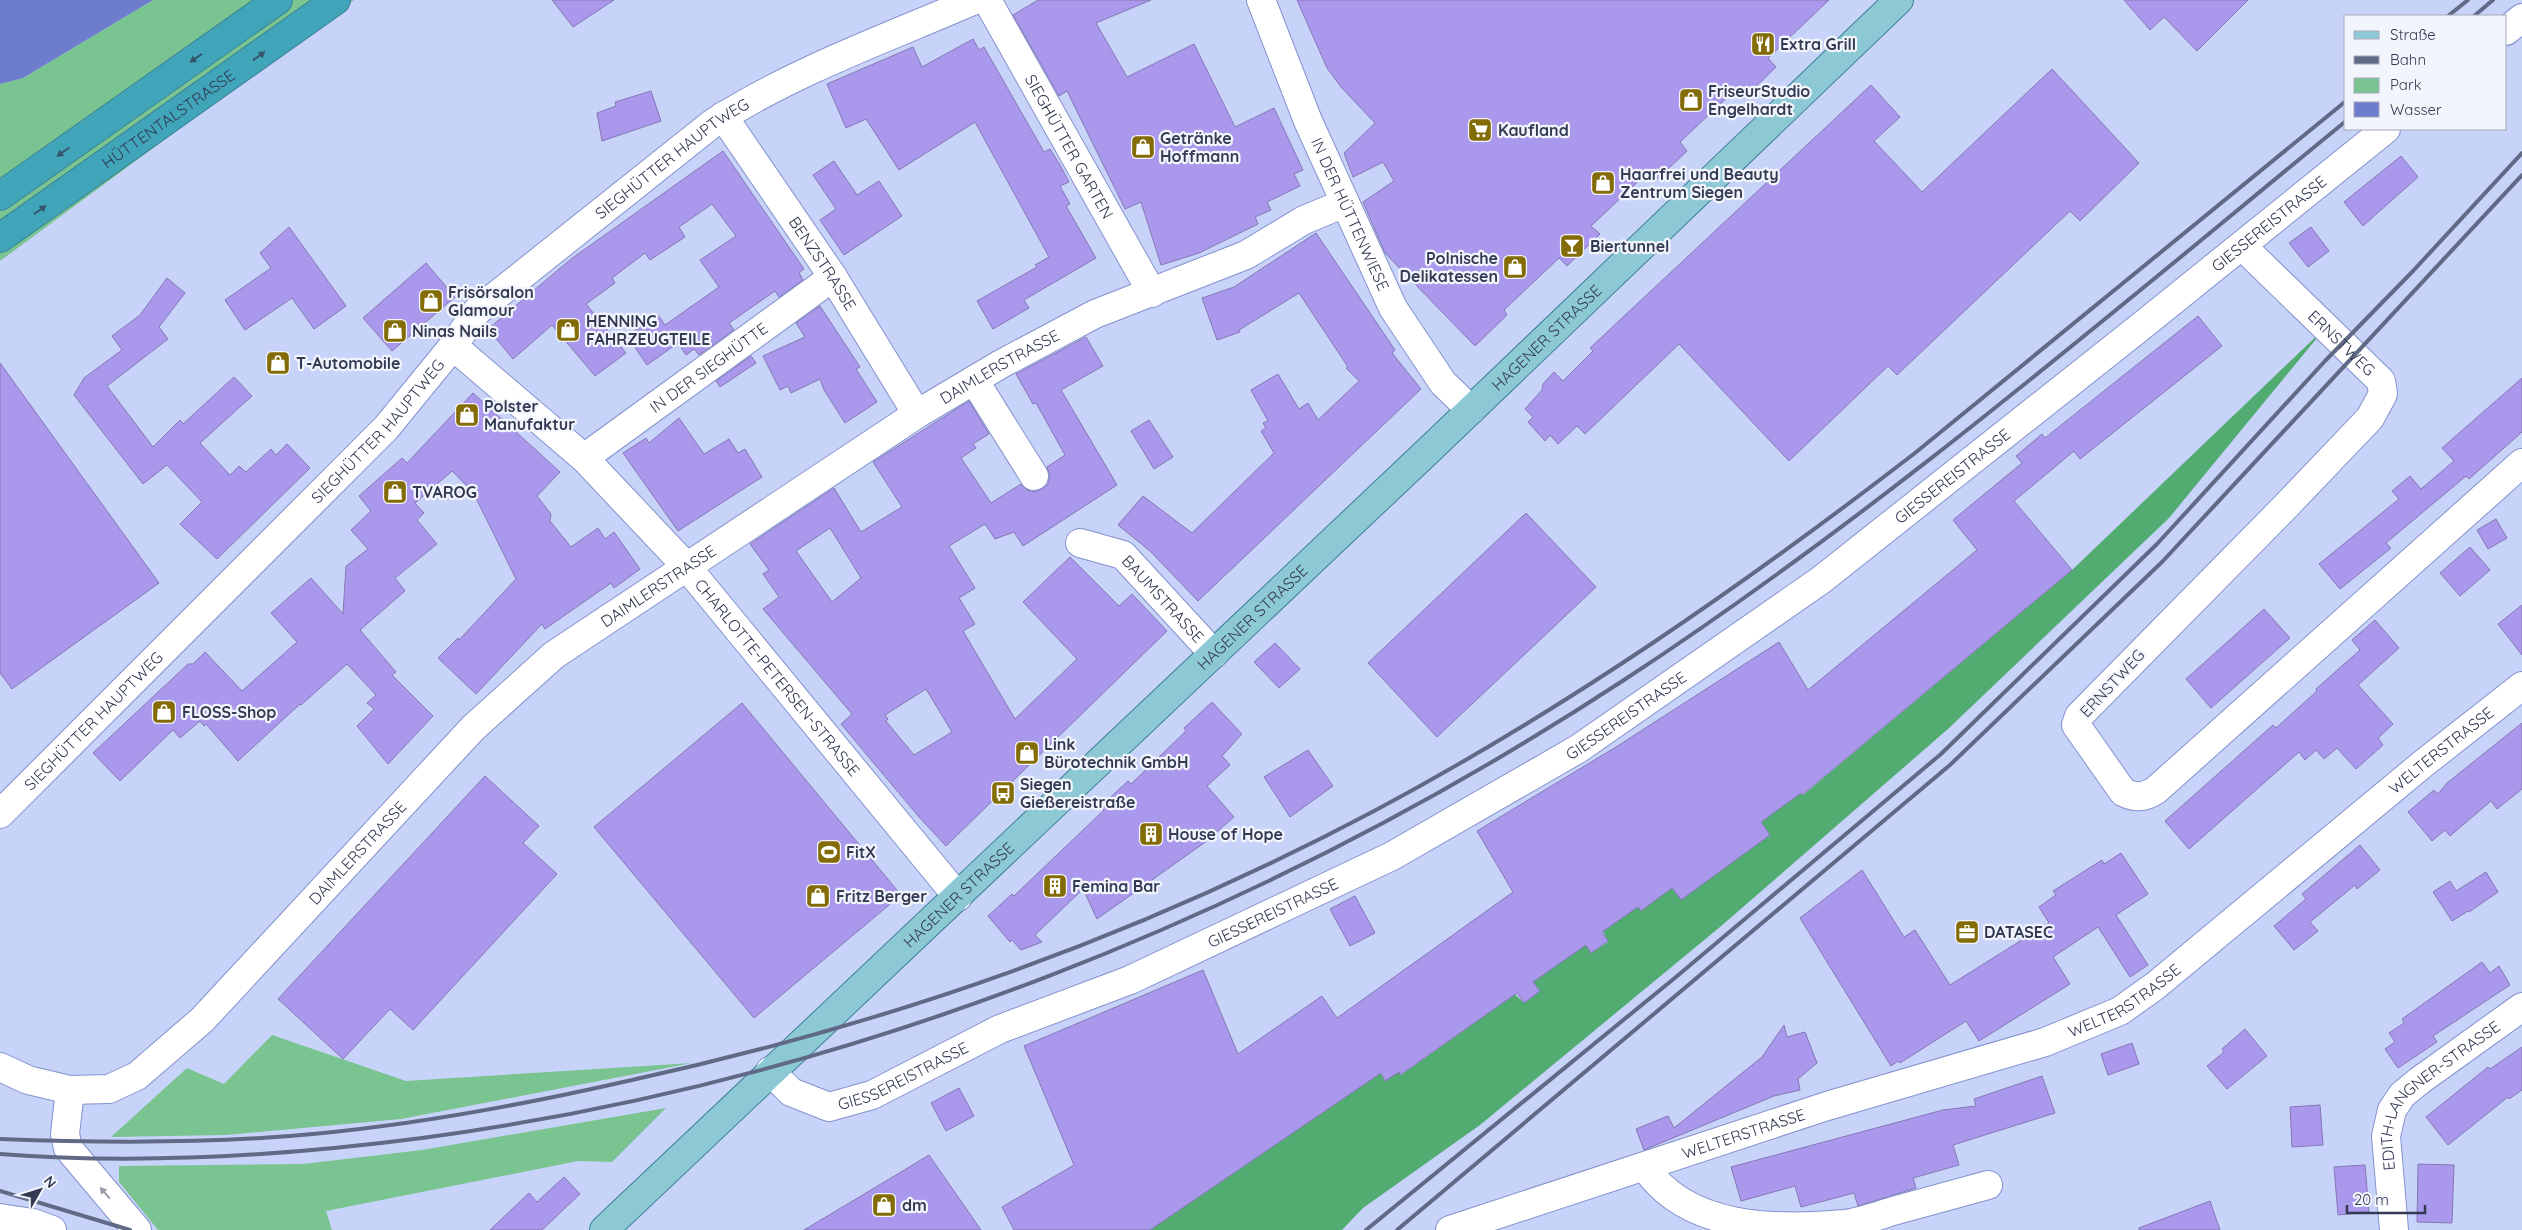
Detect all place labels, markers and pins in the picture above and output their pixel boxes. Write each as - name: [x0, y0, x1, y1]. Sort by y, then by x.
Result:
- restaurant icon: Extra Grill: [1750, 31, 1776, 57]
- place label: Extra Grill: [1780, 34, 1856, 54]
- place label: FriseurStudio Engelhardt: [1708, 81, 1810, 119]
- shop icon: FriseurStudio Engelhardt: [1678, 87, 1704, 113]
- supermarket icon: Kaufland: [1467, 117, 1493, 143]
- place label: Kaufland: [1498, 120, 1569, 140]
- place label: Getränke Hoffmann: [1160, 128, 1239, 166]
- shop icon: Getränke Hoffmann: [1130, 134, 1156, 160]
- place label: Haarfrei und Beauty Zentrum Siegen: [1620, 164, 1779, 202]
- shop icon: Haarfrei und Beauty Zentrum Siegen: [1590, 170, 1616, 196]
- bar icon: Biertunnel: [1559, 233, 1585, 259]
- place label: Biertunnel: [1590, 236, 1669, 256]
- place label: Polnische Delikatessen: [1400, 248, 1498, 286]
- shop icon: Polnische Delikatessen: [1502, 254, 1528, 280]
- place label: Frisörsalon Glamour: [448, 282, 534, 320]
- shop icon: Frisörsalon Glamour: [418, 288, 444, 314]
- place label: HENNING FAHRZEUGTEILE: [586, 311, 710, 349]
- shop icon: HENNING FAHRZEUGTEILE: [555, 317, 581, 343]
- shop icon: Ninas Nails: [382, 318, 408, 344]
- place label: Ninas Nails: [412, 321, 497, 341]
- shop icon: T-Automobile: [265, 350, 291, 376]
- place label: T-Automobile: [296, 353, 400, 373]
- place label: Polster Manufaktur: [484, 396, 575, 434]
- shop icon: Polster Manufaktur: [454, 402, 480, 428]
- shop icon: TVAROG: [382, 479, 408, 505]
- place label: TVAROG: [412, 482, 477, 502]
- shop icon: FLOSS-Shop: [151, 699, 177, 725]
- place label: FLOSS-Shop: [182, 702, 276, 722]
- place label: Link Bürotechnik GmbH: [1044, 734, 1188, 772]
- shop icon: Link Bürotechnik GmbH: [1014, 740, 1040, 766]
- place label: Siegen Gießereistraße: [1020, 774, 1135, 812]
- bus stop icon: Siegen Gießereistraße: [990, 780, 1016, 806]
- building icon: House of Hope: [1138, 821, 1164, 847]
- place label: House of Hope: [1168, 824, 1283, 844]
- sports icon: FitX: [816, 839, 842, 865]
- place label: FitX: [846, 842, 876, 862]
- building icon: Femina Bar: [1042, 873, 1068, 899]
- place label: Femina Bar: [1072, 876, 1160, 896]
- shop icon: Fritz Berger: [805, 883, 831, 909]
- place label: Fritz Berger: [836, 886, 927, 906]
- office icon: DATASEC: [1954, 919, 1980, 945]
- place label: DATASEC: [1984, 922, 2053, 942]
- shop icon: dm: [871, 1192, 897, 1218]
- place label: dm: [902, 1195, 927, 1215]

